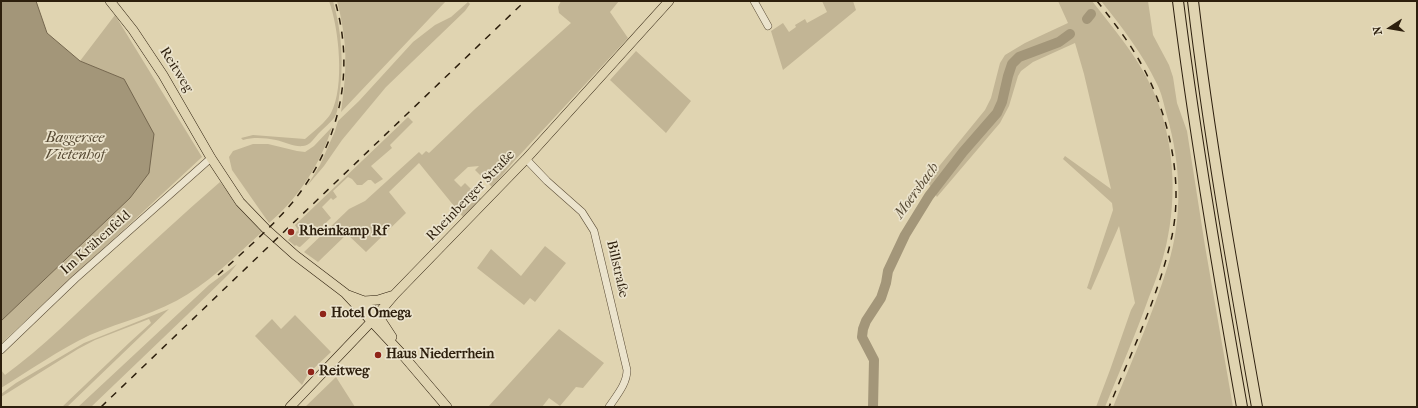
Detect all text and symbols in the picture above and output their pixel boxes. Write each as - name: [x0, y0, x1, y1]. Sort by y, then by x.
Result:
- north arrow: [1370, 8, 1410, 48]
- text: N: [1371, 25, 1385, 36]
- street label: Reitweg: [155, 44, 197, 96]
- water label: Baggersee Vietenhof: [45, 129, 105, 164]
- street label: Rheinberger Straße: [423, 147, 519, 245]
- water label: Moersbach: [891, 160, 943, 222]
- street label: Im Krähenfeld: [58, 207, 134, 279]
- place label: Rheinkamp Rf: [299, 224, 387, 240]
- marker: Rheinkamp Rf: [286, 227, 296, 237]
- street label: Billstraße: [602, 239, 632, 299]
- place label: Hotel Omega: [331, 306, 411, 322]
- marker: Hotel Omega: [318, 309, 328, 319]
- place label: Haus Niederrhein: [386, 347, 494, 363]
- marker: Haus Niederrhein: [373, 350, 383, 360]
- place label: Reitweg: [319, 364, 370, 380]
- marker: Reitweg: [306, 367, 316, 377]

